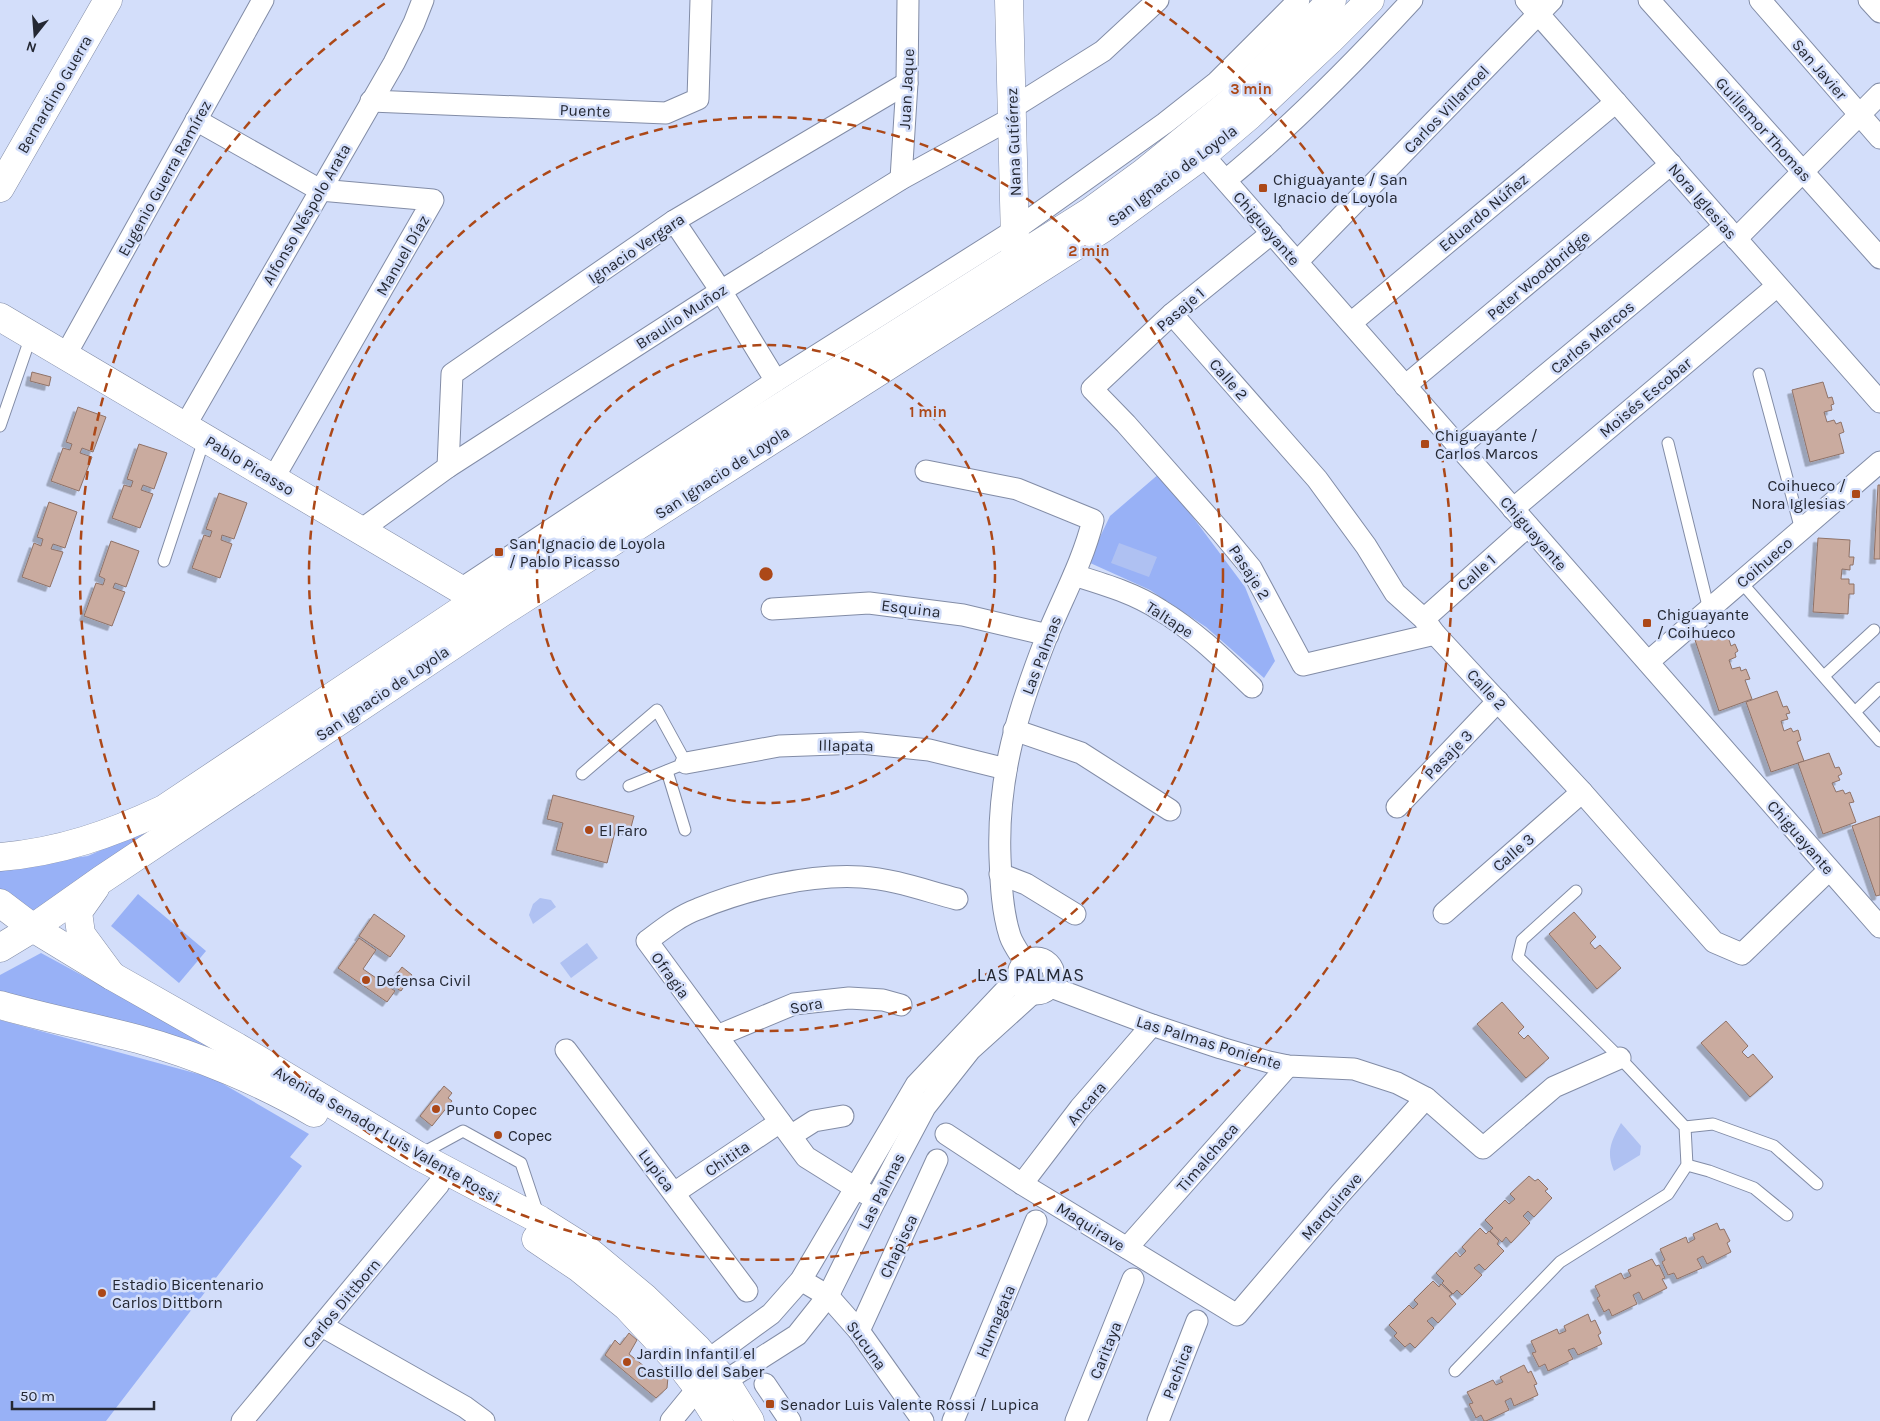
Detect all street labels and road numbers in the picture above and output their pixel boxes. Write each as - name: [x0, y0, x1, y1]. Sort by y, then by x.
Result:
- street label: Bernardino Guerra: [13, 32, 96, 157]
- street label: San Javier: [1788, 35, 1851, 104]
- street label: Juan Jaque: [895, 48, 918, 130]
- street label: Carlos Villarroel: [1400, 62, 1493, 157]
- street label: Guillemor Thomas: [1712, 73, 1815, 185]
- street label: Nana Gutiérrez: [1002, 87, 1025, 196]
- street label: Eugenio Guerra Ramírez: [114, 97, 215, 259]
- street label: Puente: [559, 100, 611, 121]
- street label: San Ignacio de Loyola: [1104, 121, 1241, 230]
- street label: Alfonso Néspolo Arata: [258, 140, 355, 288]
- street label: Nora Iglesias: [1664, 159, 1741, 243]
- street label: Eduardo Núñez: [1435, 169, 1532, 255]
- street label: Chiguayante: [1229, 187, 1304, 269]
- street label: Ignacio Vergara: [584, 209, 688, 288]
- street label: Manuel Díaz: [372, 212, 433, 299]
- street label: Peter Woodbridge: [1483, 227, 1594, 324]
- street label: Braulio Muñoz: [632, 280, 731, 353]
- street label: Pasaje 1: [1153, 283, 1208, 335]
- street label: Carlos Marcos: [1547, 297, 1638, 378]
- street label: Moisés Escobar: [1595, 353, 1695, 441]
- street label: Calle 2: [1205, 355, 1252, 404]
- street label: San Ignacio de Loyola: [651, 422, 793, 523]
- street label: Pablo Picasso: [202, 431, 298, 499]
- street label: Chiguayante: [1496, 492, 1571, 574]
- street label: Coihueco: [1732, 533, 1796, 592]
- street label: Pasaje 2: [1225, 541, 1274, 603]
- street label: Calle 1: [1453, 550, 1499, 594]
- street label: Esquina: [880, 595, 942, 622]
- street label: Taltape: [1143, 597, 1197, 642]
- street label: Las Palmas: [1018, 613, 1065, 697]
- street label: San Ignacio de Loyola: [312, 642, 453, 745]
- street label: Calle 2: [1463, 665, 1510, 714]
- street label: Pasaje 3: [1420, 726, 1477, 783]
- street label: Illapata: [818, 736, 874, 755]
- street label: Chiguayante: [1763, 796, 1838, 878]
- street label: Calle 3: [1489, 829, 1538, 876]
- street label: Ofragia: [647, 948, 694, 1002]
- street label: Sora: [788, 993, 824, 1018]
- street label: Las Palmas Poniente: [1134, 1011, 1284, 1074]
- street label: Avenida Senador Luis Valente Rossi: [270, 1062, 503, 1207]
- street label: Ancara: [1063, 1078, 1110, 1129]
- street label: Timalchaca: [1172, 1119, 1242, 1196]
- street label: Chitita: [701, 1137, 753, 1180]
- street label: Lupica: [634, 1145, 679, 1195]
- street label: Las Palmas: [854, 1150, 909, 1232]
- street label: Marquirave: [1297, 1169, 1366, 1244]
- street label: Maquirave: [1053, 1198, 1128, 1255]
- street label: Chapisca: [876, 1211, 921, 1281]
- street label: Carlos Dittborn: [298, 1255, 384, 1352]
- street label: Humagata: [972, 1282, 1019, 1360]
- street label: Sucuna: [843, 1317, 891, 1373]
- street label: Caritaya: [1085, 1319, 1126, 1382]
- street label: Pachica: [1158, 1341, 1197, 1401]

